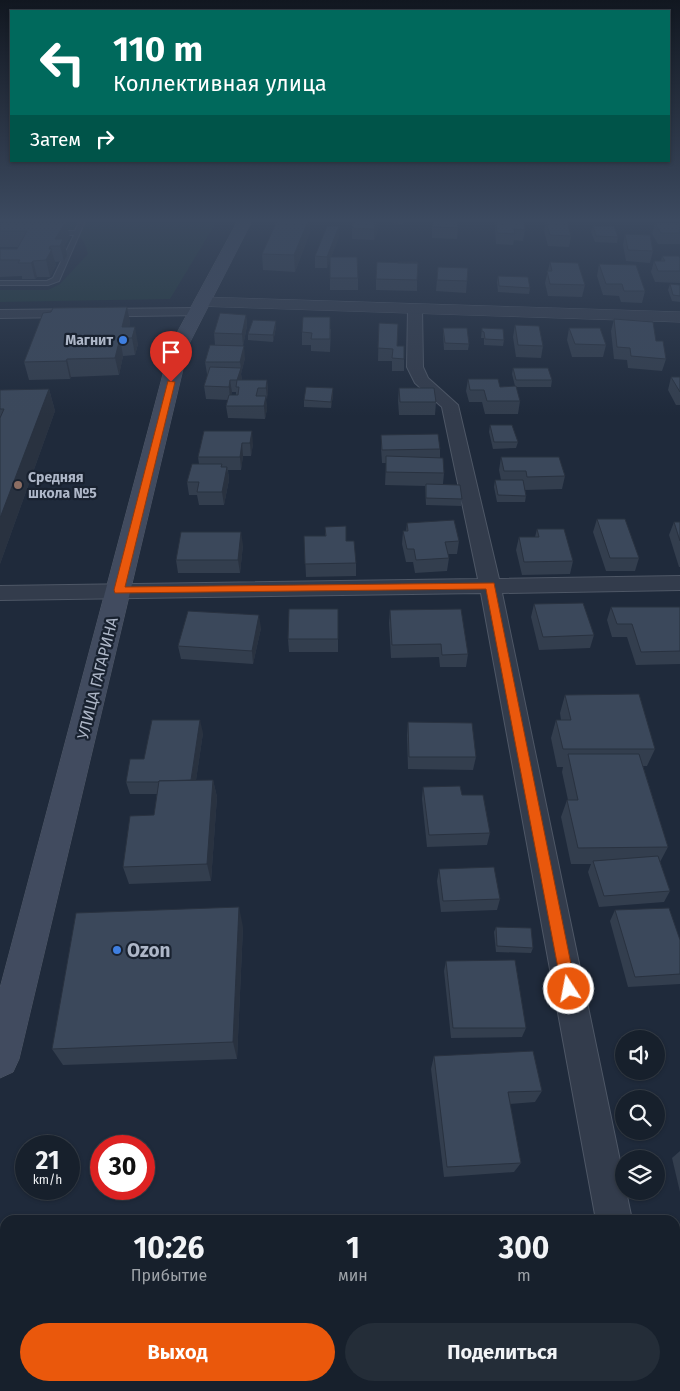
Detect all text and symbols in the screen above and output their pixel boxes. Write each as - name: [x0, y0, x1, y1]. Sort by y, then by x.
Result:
- text: 110 m: [113, 28, 203, 70]
- icon: left: [30, 30, 95, 95]
- text: Коллективная улица: [113, 70, 327, 97]
- icon: right: [91, 125, 119, 153]
- text: Затем: [30, 128, 81, 151]
- pin: [150, 331, 192, 382]
- place label: Магнит: [65, 332, 113, 349]
- marker: Магнит: [117, 334, 129, 346]
- icon: arrive: [157, 338, 185, 366]
- place label: Средняя школа №5: [28, 469, 97, 502]
- marker: Средняя школа №5: [12, 479, 24, 491]
- street label: УЛИЦА ГАГАРИНА: [73, 614, 122, 741]
- place label: Ozon: [127, 939, 171, 962]
- marker: Ozon: [111, 944, 123, 956]
- position arrow: [542, 962, 594, 1014]
- map controls: [615, 1030, 665, 1200]
- button: sound: [615, 1030, 665, 1080]
- button: search: [615, 1090, 665, 1140]
- speed limit sign: 30: [90, 1135, 155, 1200]
- text: 21: [36, 1146, 59, 1176]
- button: layers: [615, 1150, 665, 1200]
- text: km/h: [33, 1173, 62, 1187]
- text: 10:26: [133, 1230, 205, 1266]
- text: 1: [346, 1230, 360, 1266]
- text: 300: [499, 1230, 549, 1266]
- text: Прибытие: [131, 1266, 207, 1285]
- text: мин: [338, 1266, 368, 1285]
- text: m: [517, 1266, 531, 1285]
- button: Выход: [20, 1323, 335, 1381]
- button: Поделиться: [345, 1323, 660, 1381]

